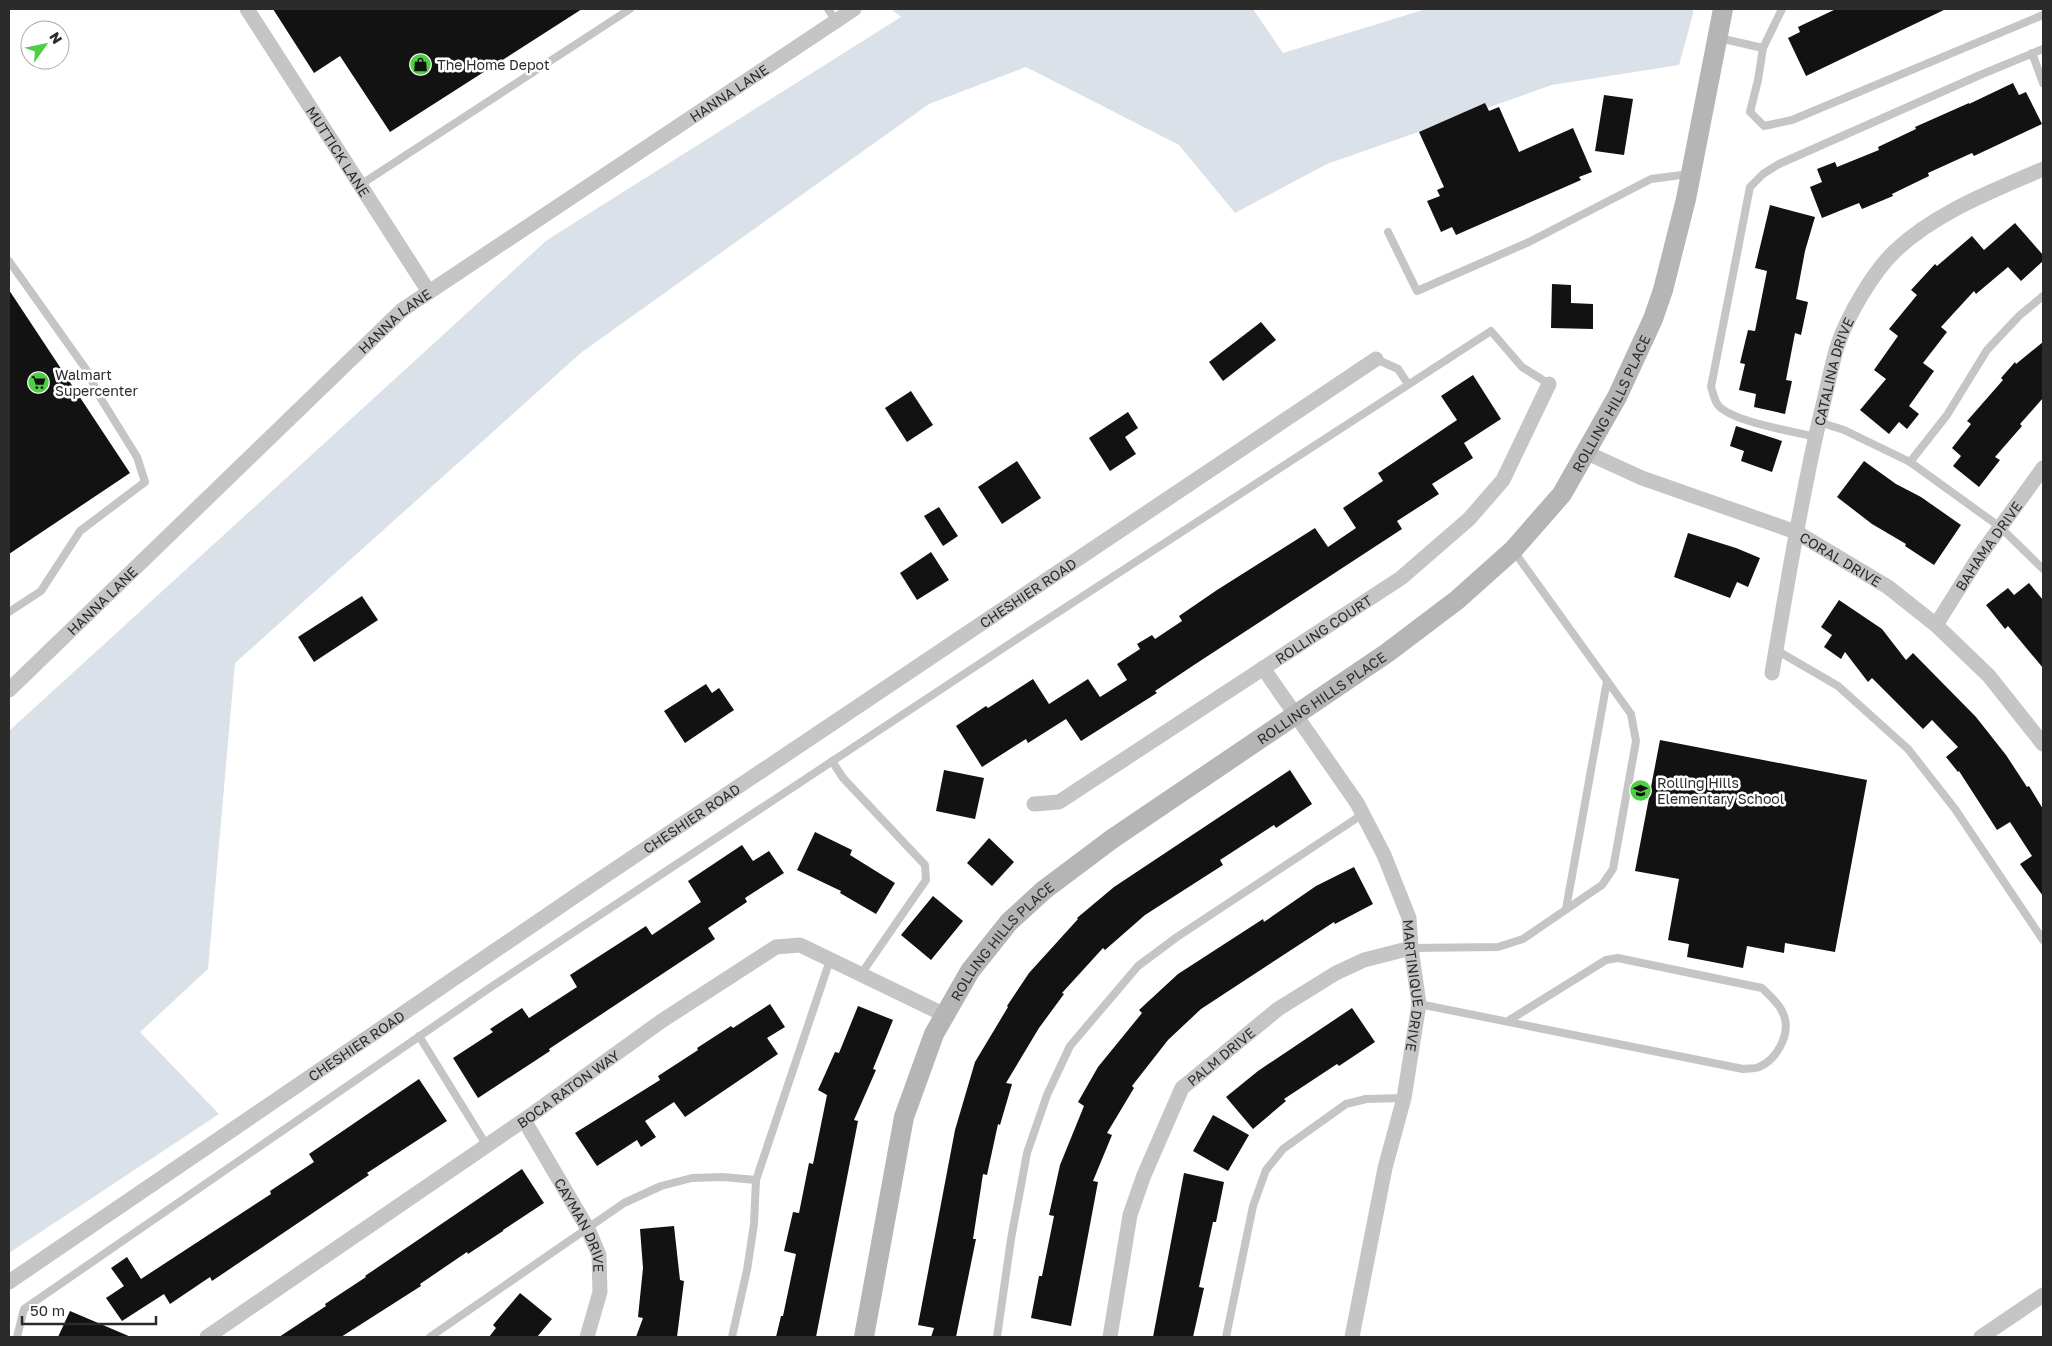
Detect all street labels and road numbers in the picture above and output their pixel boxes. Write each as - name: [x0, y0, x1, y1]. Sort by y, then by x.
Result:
- street label: HANNA LANE: [686, 60, 771, 125]
- street label: MUTTICK LANE: [303, 103, 374, 200]
- street label: HANNA LANE: [354, 285, 434, 357]
- street label: CATALINA DRIVE: [1810, 314, 1857, 427]
- street label: ROLLING HILLS PLACE: [1568, 332, 1653, 475]
- street label: BAHAMA DRIVE: [1951, 497, 2025, 594]
- street label: CORAL DRIVE: [1797, 528, 1885, 590]
- street label: CHESHIER ROAD: [976, 554, 1079, 631]
- street label: HANNA LANE: [63, 563, 140, 638]
- street label: ROLLING COURT: [1272, 591, 1375, 667]
- street label: ROLLING HILLS PLACE: [1253, 648, 1389, 747]
- street label: CHESHIER ROAD: [640, 780, 743, 857]
- street label: ROLLING HILLS PLACE: [946, 877, 1057, 1003]
- street label: MARTINIQUE DRIVE: [1401, 919, 1428, 1053]
- street label: CHESHIER ROAD: [304, 1007, 408, 1084]
- street label: PALM DRIVE: [1183, 1023, 1258, 1089]
- street label: BOCA RATON WAY: [513, 1046, 622, 1131]
- street label: CAYMAN DRIVE: [551, 1175, 608, 1272]

